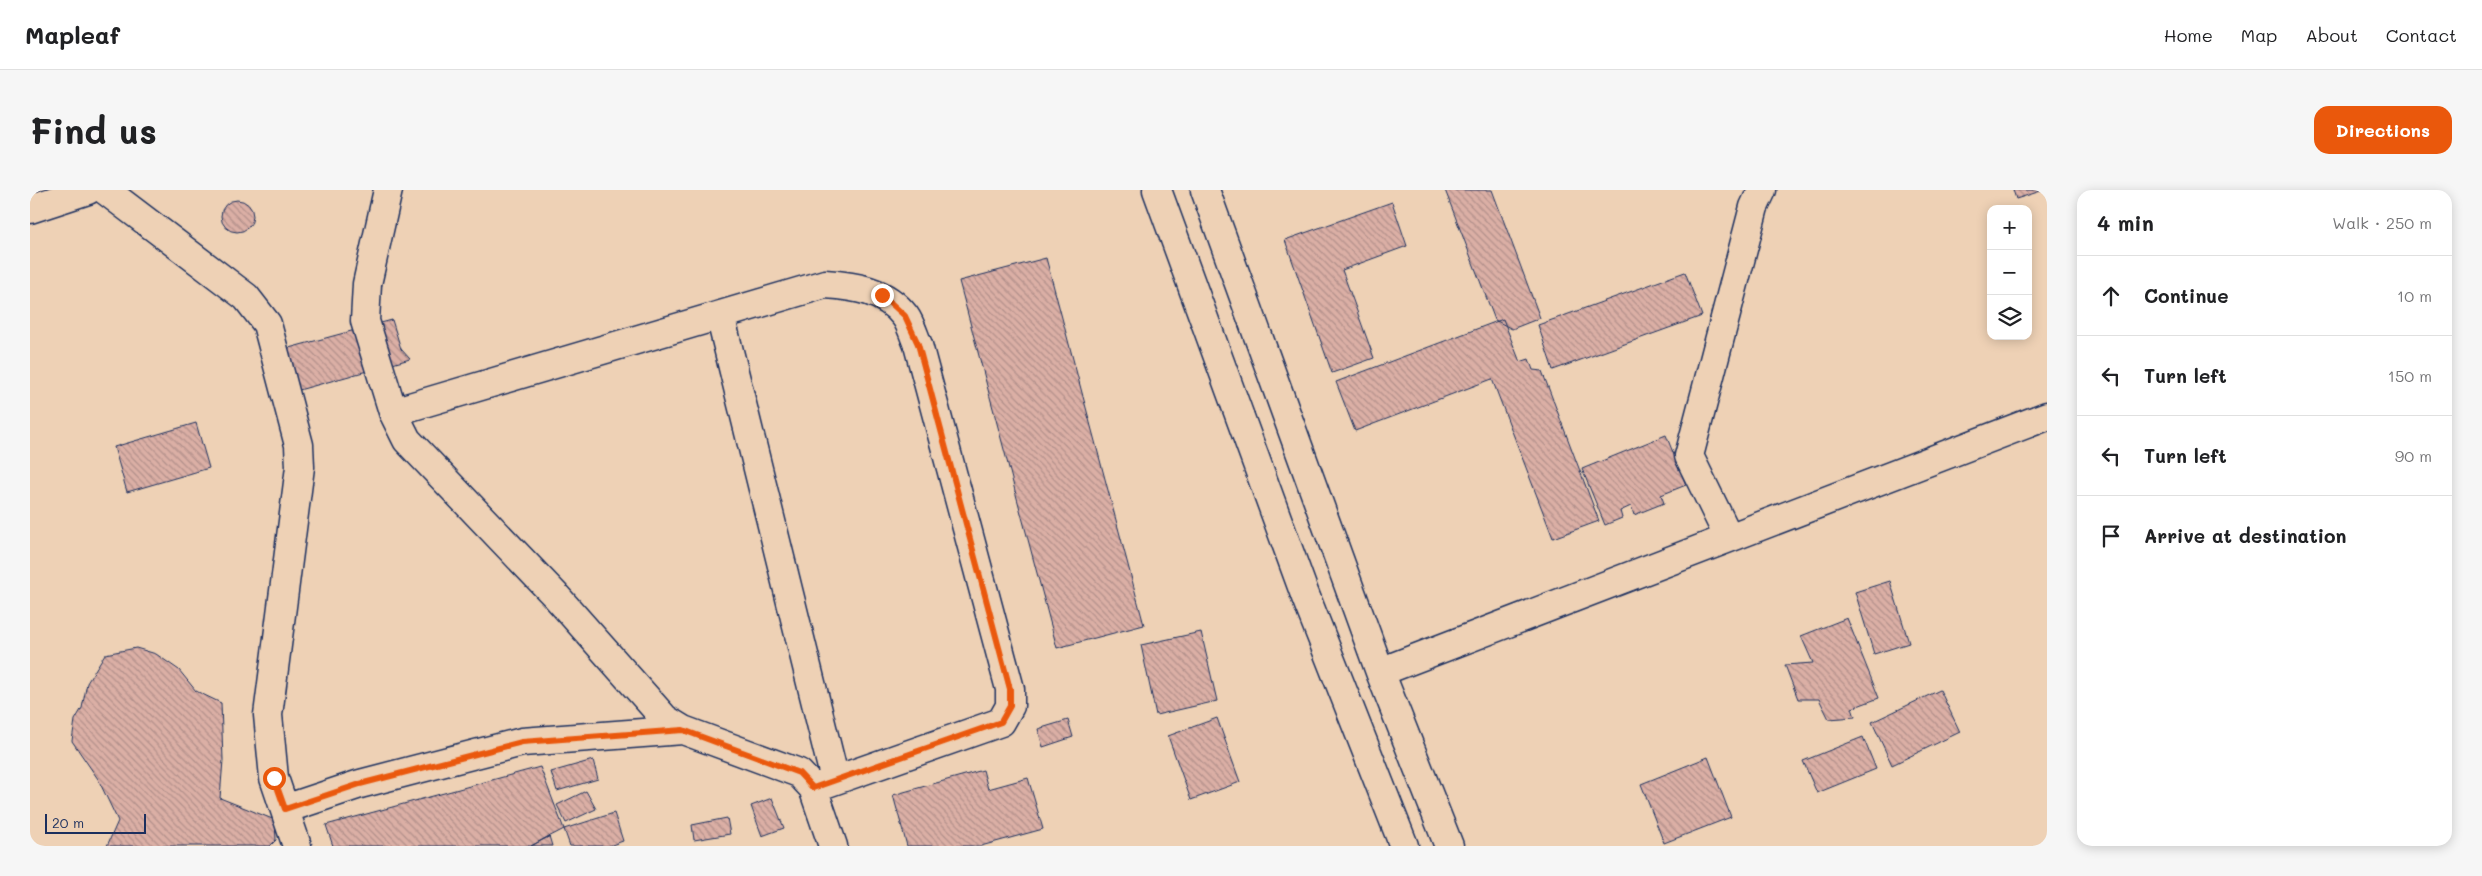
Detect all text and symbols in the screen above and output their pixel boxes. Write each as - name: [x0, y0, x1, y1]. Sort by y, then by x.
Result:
- text: Mapleaf: [25, 19, 120, 50]
- text: Home: [2164, 23, 2213, 47]
- text: Map: [2241, 23, 2277, 47]
- text: About: [2305, 23, 2358, 47]
- text: Contact: [2386, 23, 2457, 47]
- button: Directions: [2314, 106, 2452, 154]
- text: Find us: [30, 107, 157, 153]
- map controls: [1987, 205, 2032, 340]
- button: +: [1987, 205, 2032, 250]
- text: 4 min: [2097, 209, 2154, 236]
- text: Walk · 250 m: [2332, 212, 2432, 233]
- button: −: [1987, 250, 2032, 295]
- icon: ahead: [2097, 282, 2125, 310]
- text: Continue: [2144, 283, 2229, 308]
- route end: [871, 284, 894, 307]
- text: 10 m: [2397, 285, 2432, 306]
- button: layers: [1987, 295, 2032, 340]
- icon: left: [2097, 362, 2125, 390]
- text: Turn left: [2144, 363, 2227, 388]
- text: 150 m: [2388, 365, 2432, 386]
- icon: left: [2097, 442, 2125, 470]
- text: Turn left: [2144, 443, 2227, 468]
- text: 90 m: [2395, 445, 2432, 466]
- icon: arrive: [2097, 522, 2125, 550]
- text: Arrive at destination: [2144, 523, 2347, 548]
- route start: [263, 767, 286, 790]
- scale bar: [45, 811, 146, 834]
- text: 20 m: [52, 813, 84, 832]

